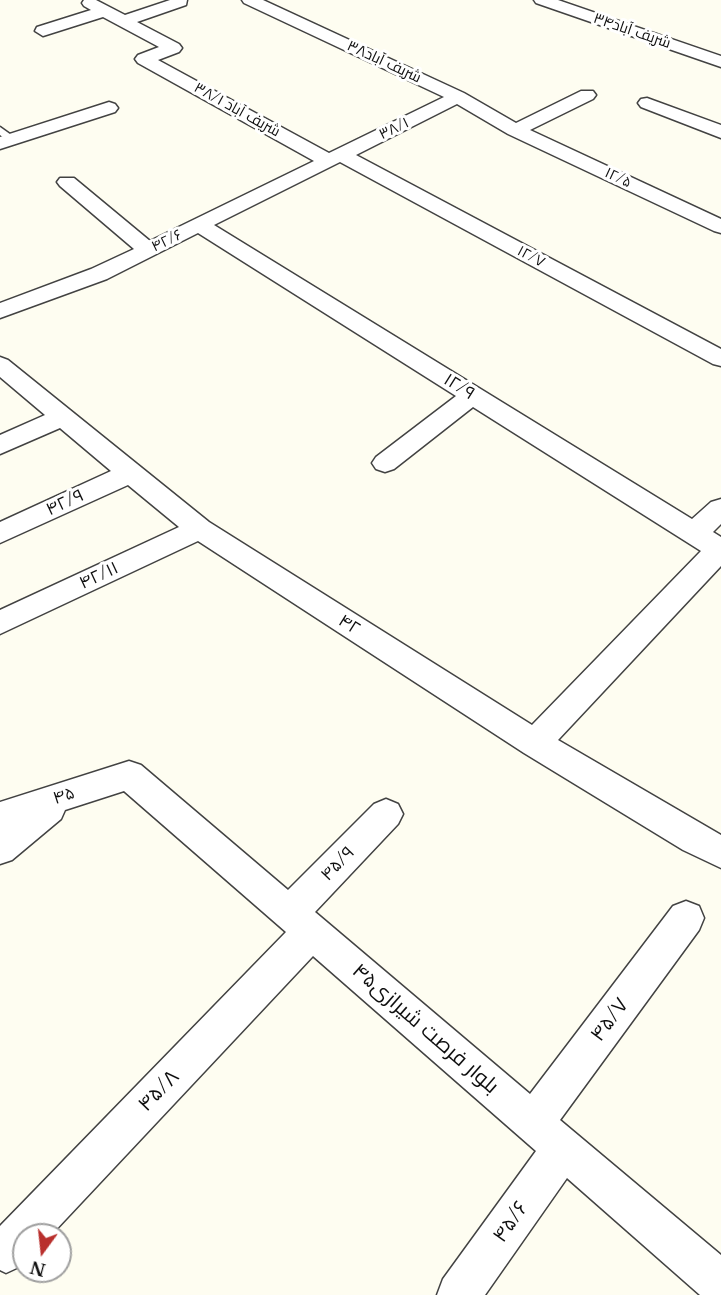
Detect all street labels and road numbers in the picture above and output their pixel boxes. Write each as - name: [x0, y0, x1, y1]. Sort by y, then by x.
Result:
- street label: شریف آباد۳۴: [591, 9, 673, 53]
- street label: شریف آباد۳۸: [344, 37, 424, 87]
- street label: ۳۸/۱ شریف آباد: [191, 79, 283, 141]
- street label: ۳۸/۱: [376, 114, 412, 144]
- street label: ۱۲/۵: [602, 164, 634, 192]
- street label: ۴۲/۶: [149, 226, 185, 256]
- street label: ۱۲/۷: [514, 242, 548, 272]
- street label: ۱۲/۹: [439, 369, 479, 405]
- street label: ۴۲/۹: [43, 485, 87, 521]
- street label: ۴۲/۱۱: [76, 558, 122, 594]
- street label: ۴۲: [334, 610, 364, 640]
- street label: ۴۵: [50, 782, 78, 810]
- street label: ۴۵/۹: [317, 842, 359, 886]
- street label: بلوار فرصت شیرازی۴۵: [347, 958, 503, 1100]
- street label: ۴۵/۷: [585, 993, 635, 1047]
- street label: ۴۵/۸: [133, 1065, 185, 1117]
- street label: ۴۵/۶: [488, 1196, 534, 1248]

